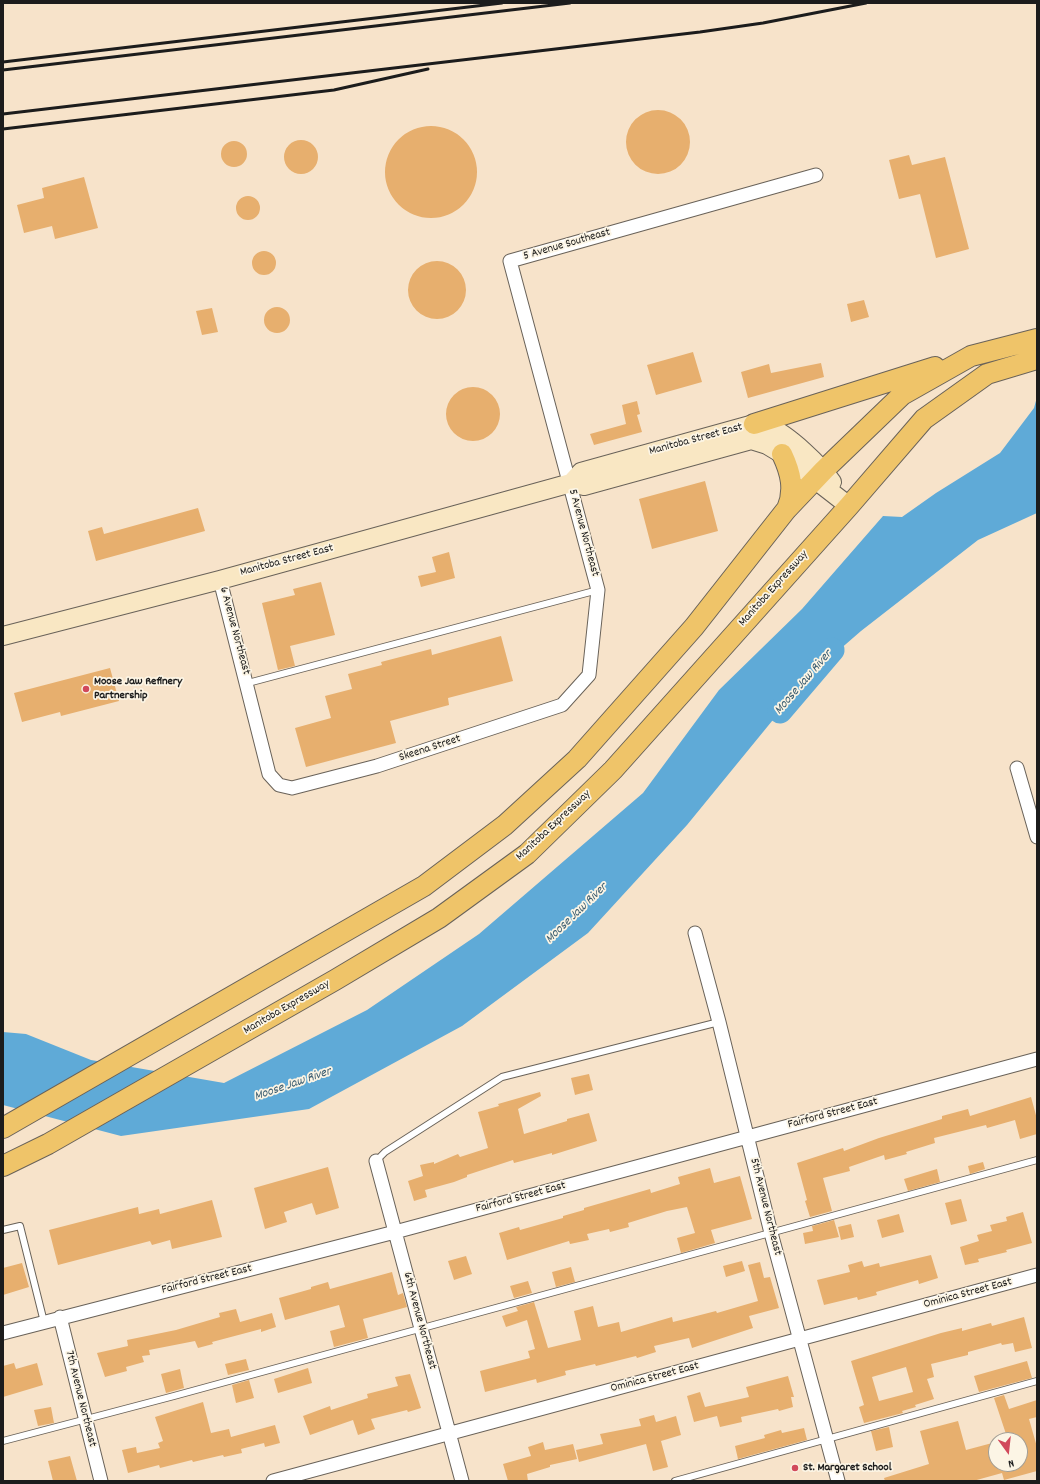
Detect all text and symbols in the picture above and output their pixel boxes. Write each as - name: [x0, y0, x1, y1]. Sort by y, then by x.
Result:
- street label: 5 Avenue Southeast: [522, 226, 612, 264]
- street label: Manitoba Street East: [648, 421, 744, 459]
- street label: 5 Avenue Northeast: [564, 488, 602, 578]
- street label: Manitoba Street East: [239, 542, 335, 580]
- street label: Manitoba Expressway: [736, 548, 812, 630]
- street label: 6 Avenue Northeast: [215, 586, 253, 676]
- water label: Moose Jaw River: [772, 648, 836, 718]
- place label: Moose Jaw Refinery Partnership: [94, 675, 182, 703]
- marker: Moose Jaw Refinery Partnership: [81, 684, 91, 694]
- street label: Skeena Street: [397, 732, 463, 766]
- street label: Manitoba Expressway: [514, 788, 594, 864]
- water label: Moose Jaw River: [543, 881, 611, 947]
- street label: Manitoba Expressway: [241, 977, 333, 1039]
- water label: Moose Jaw River: [253, 1065, 333, 1105]
- street label: Fairford Street East: [786, 1095, 880, 1133]
- street label: 5th Avenue Northeast: [746, 1157, 784, 1257]
- street label: Fairford Street East: [474, 1179, 568, 1217]
- street label: Fairford Street East: [160, 1262, 254, 1298]
- street label: 6th Avenue Northeast: [399, 1271, 439, 1371]
- street label: Ominica Street East: [922, 1275, 1014, 1313]
- street label: 7th Avenue Northeast: [61, 1349, 99, 1449]
- street label: Ominica Street East: [609, 1359, 701, 1397]
- north arrow: [988, 1432, 1028, 1472]
- text: N: [1006, 1454, 1016, 1471]
- place label: St. Margaret School: [803, 1461, 892, 1475]
- marker: St. Margaret School: [790, 1463, 800, 1473]

